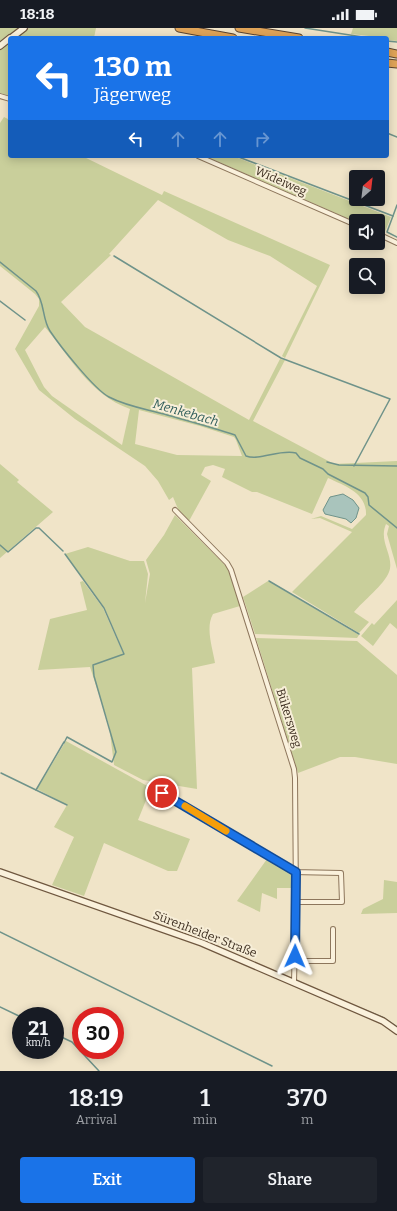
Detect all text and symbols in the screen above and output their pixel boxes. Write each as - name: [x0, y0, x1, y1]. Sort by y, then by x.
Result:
- text: 18:18: [20, 5, 55, 23]
- text: 130 m: [94, 50, 172, 83]
- icon: left: [28, 52, 80, 104]
- text: Jägerweg: [94, 84, 171, 106]
- icon: left: [125, 128, 147, 150]
- icon: ahead: [167, 128, 189, 150]
- icon: ahead: [209, 128, 231, 150]
- icon: right: [251, 128, 273, 150]
- street label: Wideiweg: [253, 163, 309, 199]
- north arrow: [349, 170, 385, 206]
- map controls: [349, 170, 385, 294]
- button: sound: [349, 214, 385, 250]
- button: search: [349, 258, 385, 294]
- water label: Menkebach: [151, 396, 220, 429]
- street label: Bükersweg: [273, 687, 305, 750]
- pin: [145, 776, 179, 810]
- icon: arrive: [151, 782, 173, 804]
- street label: Sürenheider Straße: [151, 908, 259, 960]
- position arrow: [274, 935, 316, 977]
- speed limit sign: 30: [72, 1007, 124, 1059]
- text: 21: [28, 1016, 48, 1040]
- text: km/h: [26, 1037, 50, 1049]
- text: 18:19: [69, 1084, 124, 1112]
- text: 1: [200, 1084, 210, 1112]
- text: 370: [286, 1084, 328, 1112]
- text: Arrival: [76, 1112, 117, 1127]
- text: min: [193, 1112, 217, 1127]
- text: m: [301, 1112, 313, 1127]
- button: Exit: [20, 1157, 195, 1203]
- button: Share: [203, 1157, 377, 1203]

